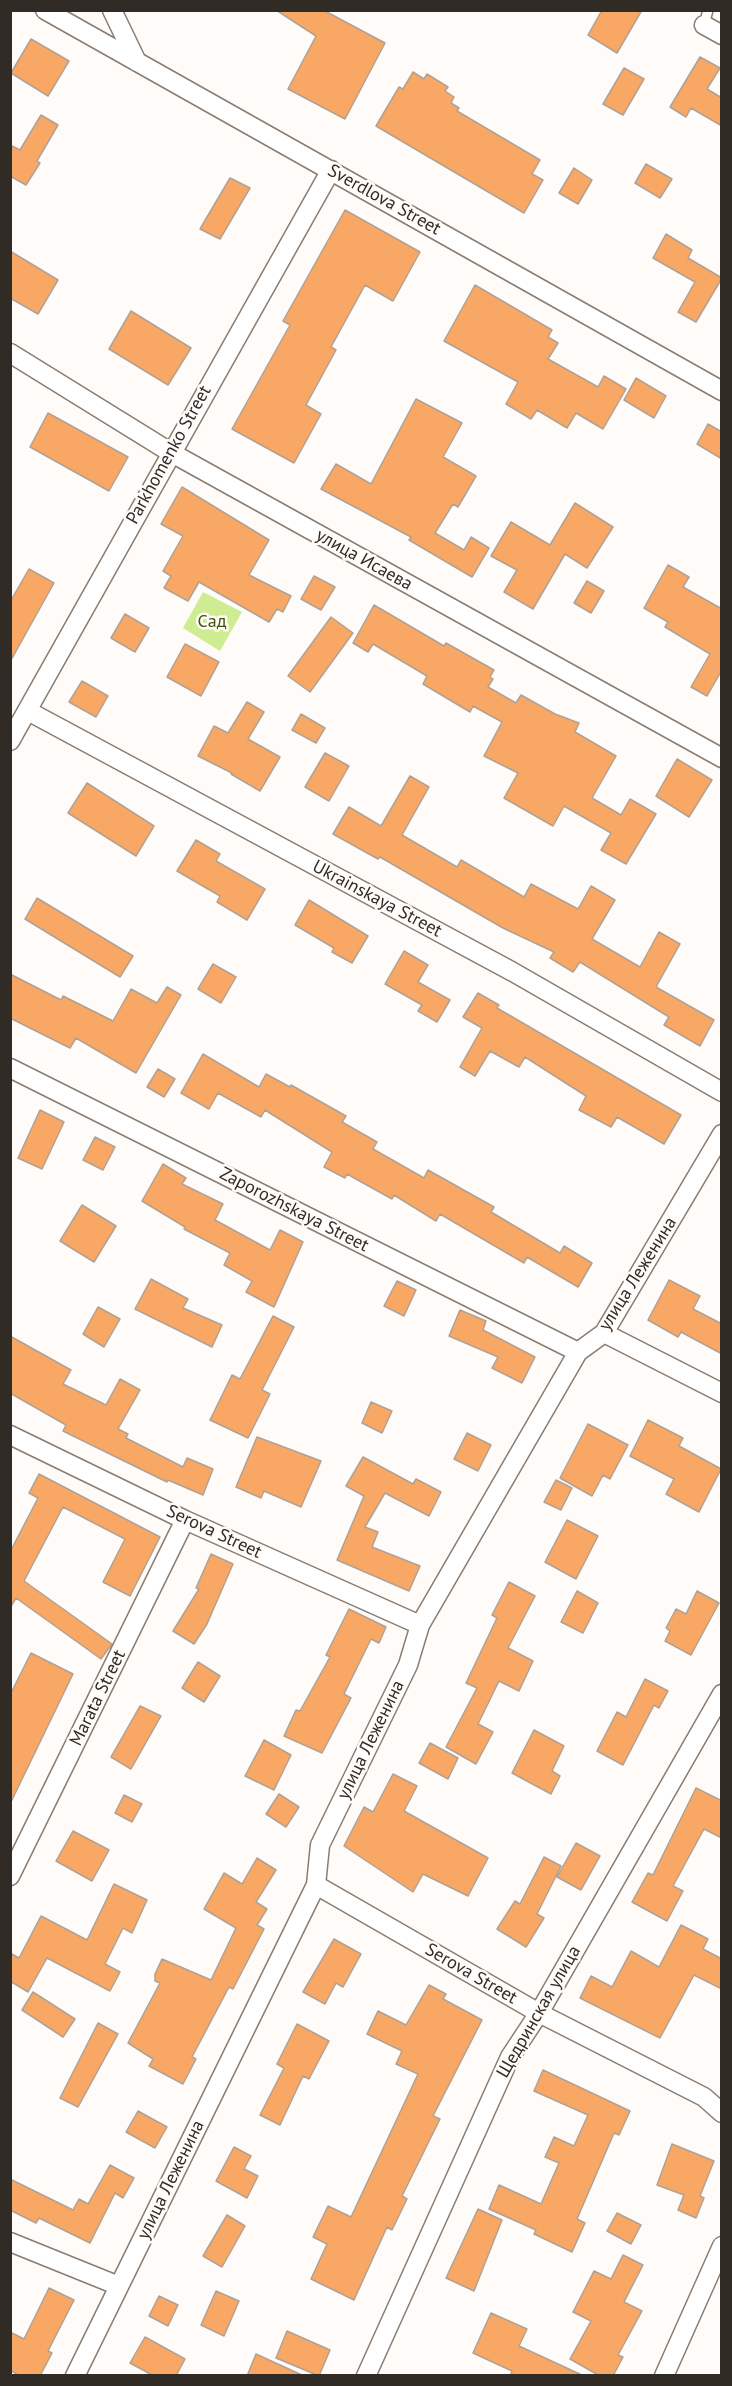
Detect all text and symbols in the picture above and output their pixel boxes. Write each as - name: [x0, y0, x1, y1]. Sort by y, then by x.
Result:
- street label: Sverdlova Street: [324, 160, 444, 240]
- street label: Parkhomenko Street: [122, 382, 216, 528]
- street label: улица Исаева: [312, 525, 416, 595]
- park label: Сад: [198, 611, 226, 633]
- street label: Ukrainskaya Street: [309, 856, 445, 942]
- street label: Zaporozhskaya Street: [216, 1163, 372, 1257]
- street label: улица Леженина: [594, 1213, 682, 1335]
- street label: Serova Street: [163, 1501, 265, 1563]
- street label: Marata Street: [65, 1647, 131, 1749]
- street label: улица Леженина: [333, 1677, 409, 1803]
- street label: Serova Street: [421, 1939, 521, 2009]
- street label: Щедринская улица: [492, 1942, 586, 2082]
- street label: улица Леженина: [133, 2117, 209, 2243]

